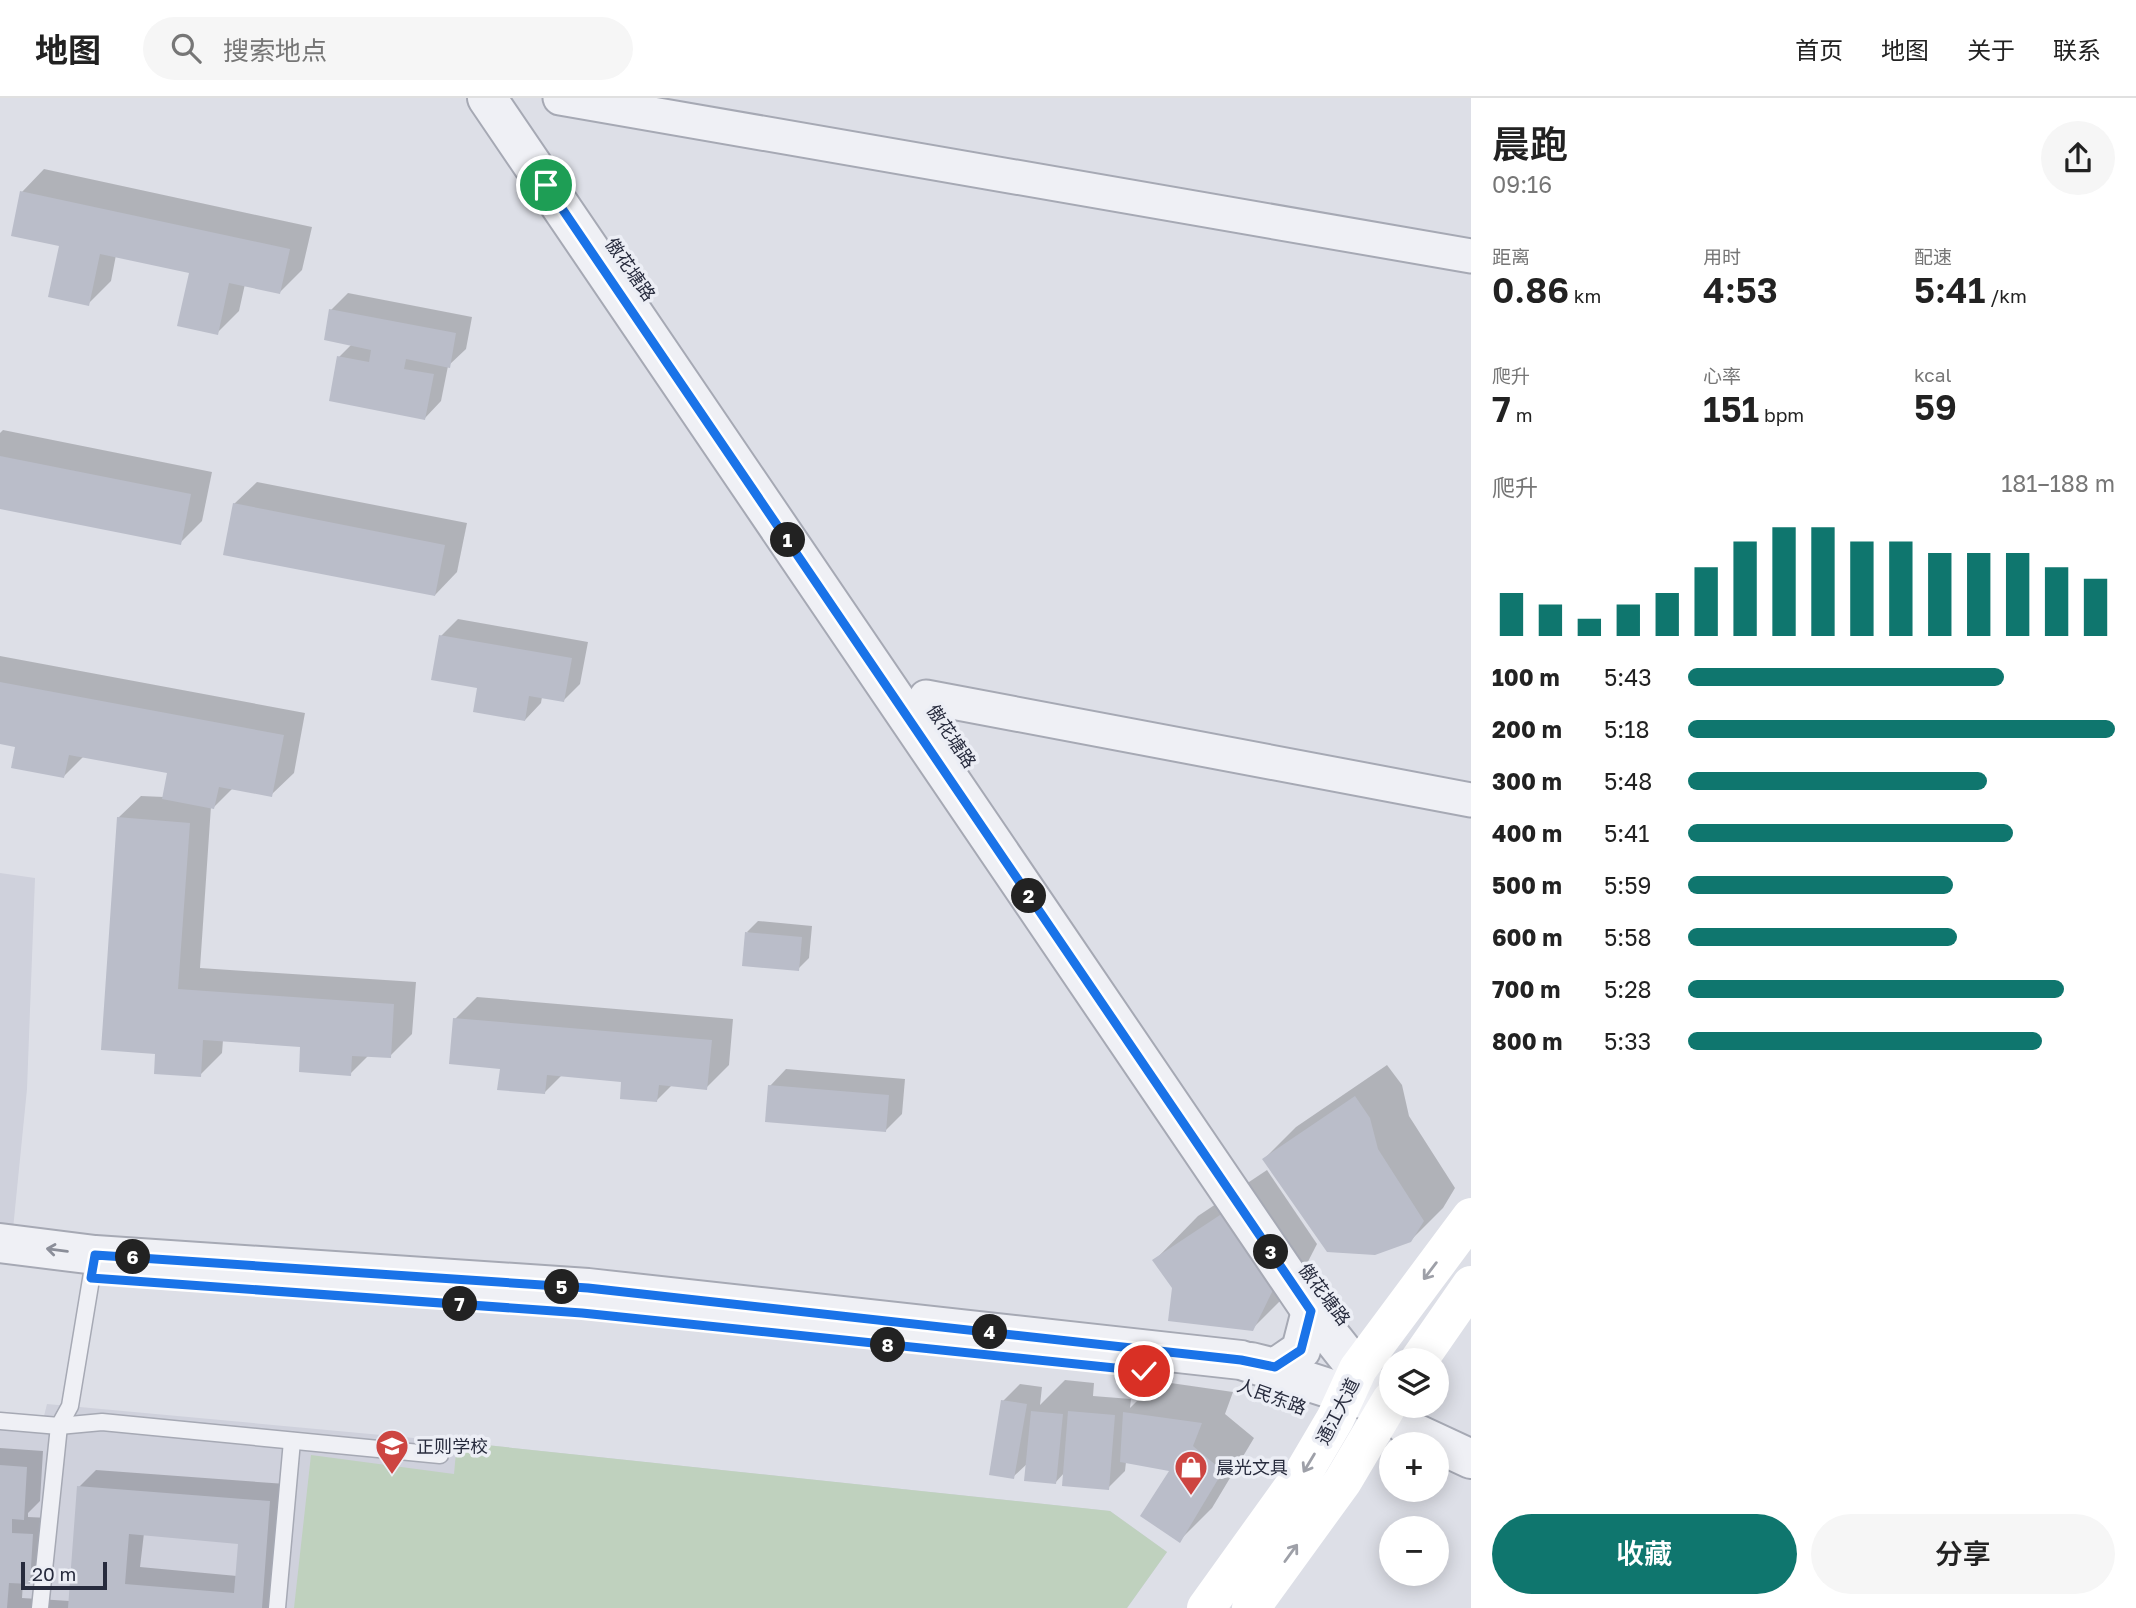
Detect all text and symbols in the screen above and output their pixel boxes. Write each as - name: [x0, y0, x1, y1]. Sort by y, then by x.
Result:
- search box: [143, 17, 633, 80]
- icon: search: [167, 29, 205, 67]
- text: 地图: [35, 30, 101, 69]
- text: 搜索地点: [223, 35, 327, 66]
- text: 首页: [1795, 35, 1843, 64]
- text: 地图: [1881, 35, 1929, 64]
- text: 关于: [1967, 35, 2015, 64]
- text: 联系: [2053, 35, 2101, 64]
- text: 晨跑: [1492, 121, 1568, 166]
- button: share: [2041, 121, 2115, 195]
- pin: [516, 155, 576, 215]
- icon: arrive: [527, 166, 565, 204]
- text: 09:16: [1492, 170, 1552, 198]
- street label: 傲花塘路: [601, 233, 661, 305]
- text: 距离: [1492, 245, 1530, 268]
- text: 用时: [1703, 245, 1741, 268]
- text: 配速: [1914, 245, 1952, 268]
- text: 0.86: [1492, 269, 1569, 311]
- text: 4:53: [1703, 269, 1778, 311]
- text: 5:41: [1914, 269, 1985, 311]
- text: km: [1569, 284, 1601, 307]
- text: /km: [1985, 284, 2027, 307]
- text: kcal: [1914, 363, 1952, 386]
- text: 爬升: [1492, 364, 1530, 387]
- text: 心率: [1703, 364, 1741, 387]
- text: 59: [1914, 386, 1957, 428]
- text: 7: [1492, 388, 1511, 430]
- text: 151: [1703, 388, 1759, 430]
- text: m: [1511, 403, 1532, 426]
- text: bpm: [1759, 403, 1804, 426]
- text: 181–188 m: [2001, 469, 2115, 497]
- text: 爬升: [1492, 473, 1538, 501]
- pin: 1: [770, 522, 806, 558]
- text: 1: [783, 528, 792, 551]
- text: 100 m: [1492, 663, 1560, 691]
- text: 5:43: [1604, 663, 1652, 691]
- street label: 傲花塘路: [923, 700, 981, 772]
- text: 200 m: [1492, 715, 1562, 743]
- text: 5:18: [1604, 715, 1649, 743]
- text: 300 m: [1492, 767, 1562, 795]
- text: 5:48: [1604, 767, 1652, 795]
- text: 400 m: [1492, 819, 1562, 847]
- text: 5:41: [1604, 819, 1649, 847]
- text: 500 m: [1492, 871, 1562, 899]
- text: 5:59: [1604, 871, 1652, 899]
- pin: 2: [1012, 878, 1046, 914]
- text: 2: [1023, 884, 1034, 907]
- text: 600 m: [1492, 923, 1562, 951]
- text: 5:58: [1604, 923, 1652, 951]
- text: 700 m: [1492, 975, 1560, 1003]
- text: 5:28: [1604, 975, 1652, 1003]
- text: 800 m: [1492, 1027, 1563, 1055]
- text: 5:33: [1604, 1027, 1651, 1055]
- pin: 3: [1254, 1234, 1288, 1270]
- pin: 6: [116, 1240, 150, 1274]
- text: 3: [1265, 1240, 1276, 1263]
- one-way arrow: [46, 1243, 69, 1256]
- text: 6: [126, 1245, 139, 1268]
- street label: 傲花塘路: [1295, 1259, 1355, 1329]
- one-way arrow: [1423, 1262, 1438, 1280]
- pin: 5: [544, 1270, 580, 1304]
- text: 5: [556, 1275, 567, 1298]
- pin: 7: [442, 1286, 477, 1322]
- text: 7: [454, 1292, 465, 1315]
- pin: 4: [972, 1314, 1007, 1350]
- text: 4: [984, 1320, 995, 1343]
- pin: 8: [870, 1328, 906, 1362]
- text: 8: [881, 1333, 894, 1356]
- pin: [1114, 1341, 1174, 1401]
- map controls: [1379, 1348, 1449, 1586]
- button: layers: [1379, 1348, 1449, 1418]
- icon: check: [1125, 1352, 1163, 1390]
- street label: 人民东路: [1234, 1373, 1310, 1419]
- street label: 通江大道: [1311, 1374, 1363, 1448]
- school or university icon: 正则学校: [373, 1427, 411, 1476]
- button: +: [1379, 1432, 1449, 1502]
- place label: 正则学校: [416, 1435, 488, 1457]
- shop icon: 晨光文具: [1172, 1448, 1210, 1497]
- one-way arrow: [1301, 1452, 1315, 1472]
- place label: 晨光文具: [1216, 1456, 1288, 1478]
- button: 收藏: [1492, 1514, 1797, 1594]
- button: 分享: [1811, 1514, 2115, 1594]
- button: −: [1379, 1516, 1449, 1586]
- one-way arrow: [1284, 1544, 1298, 1563]
- scale bar: [21, 1559, 107, 1591]
- text: 20 m: [32, 1562, 76, 1585]

